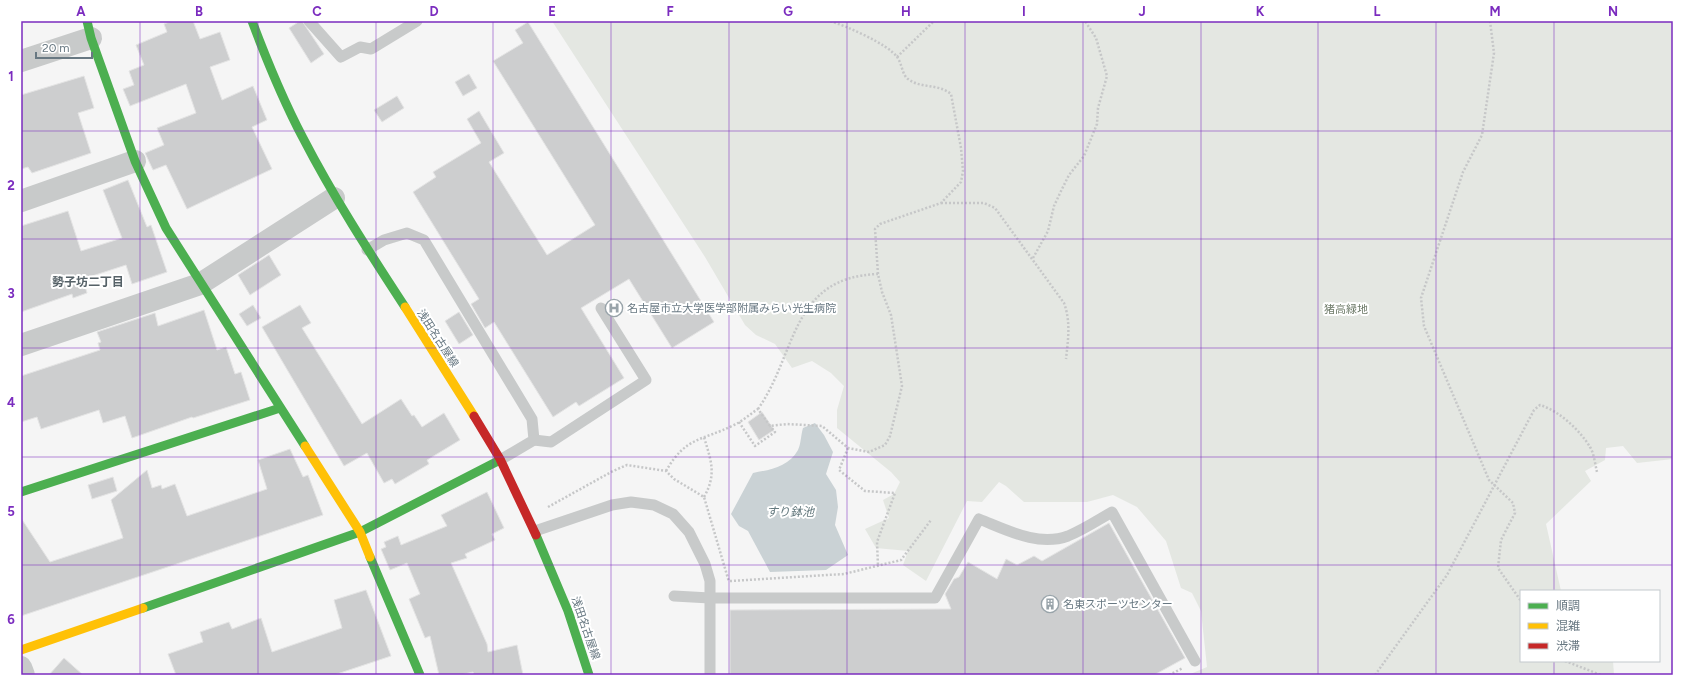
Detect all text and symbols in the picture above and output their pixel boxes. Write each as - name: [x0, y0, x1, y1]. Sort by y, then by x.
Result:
- text: A: [76, 4, 86, 19]
- text: B: [195, 4, 203, 19]
- text: C: [312, 4, 322, 19]
- text: D: [429, 4, 439, 19]
- text: E: [548, 4, 556, 19]
- text: F: [666, 4, 674, 19]
- text: G: [783, 4, 793, 19]
- text: H: [901, 4, 911, 19]
- text: I: [1022, 4, 1026, 19]
- text: J: [1138, 4, 1146, 19]
- text: K: [1256, 4, 1265, 19]
- text: L: [1374, 4, 1381, 19]
- text: M: [1489, 4, 1501, 19]
- text: N: [1608, 4, 1618, 19]
- scale bar: [36, 34, 92, 60]
- text: 20 m: [42, 41, 70, 55]
- text: 1: [8, 69, 14, 84]
- text: 2: [7, 178, 15, 193]
- district label: 勢子坊二丁目: [52, 275, 124, 289]
- text: 3: [7, 286, 15, 301]
- hospital icon: 名古屋市立大学医学部附属みらい光生病院: [604, 298, 624, 318]
- place label: 名古屋市立大学医学部附属みらい光生病院: [627, 302, 836, 315]
- park label: 猪高緑地: [1324, 303, 1368, 316]
- street label: 浅田名古屋線: [414, 307, 461, 369]
- text: 4: [7, 395, 15, 410]
- text: 5: [7, 504, 15, 519]
- water label: すり鉢池: [766, 505, 815, 519]
- legend: [1520, 590, 1660, 662]
- building icon: 名東スポーツセンター: [1040, 594, 1060, 614]
- street label: 浅田名古屋線: [569, 595, 602, 661]
- place label: 名東スポーツセンター: [1063, 598, 1173, 611]
- text: 順調: [1556, 599, 1580, 613]
- text: 6: [7, 612, 15, 627]
- text: 混雑: [1556, 619, 1580, 633]
- text: 渋滞: [1556, 639, 1580, 653]

